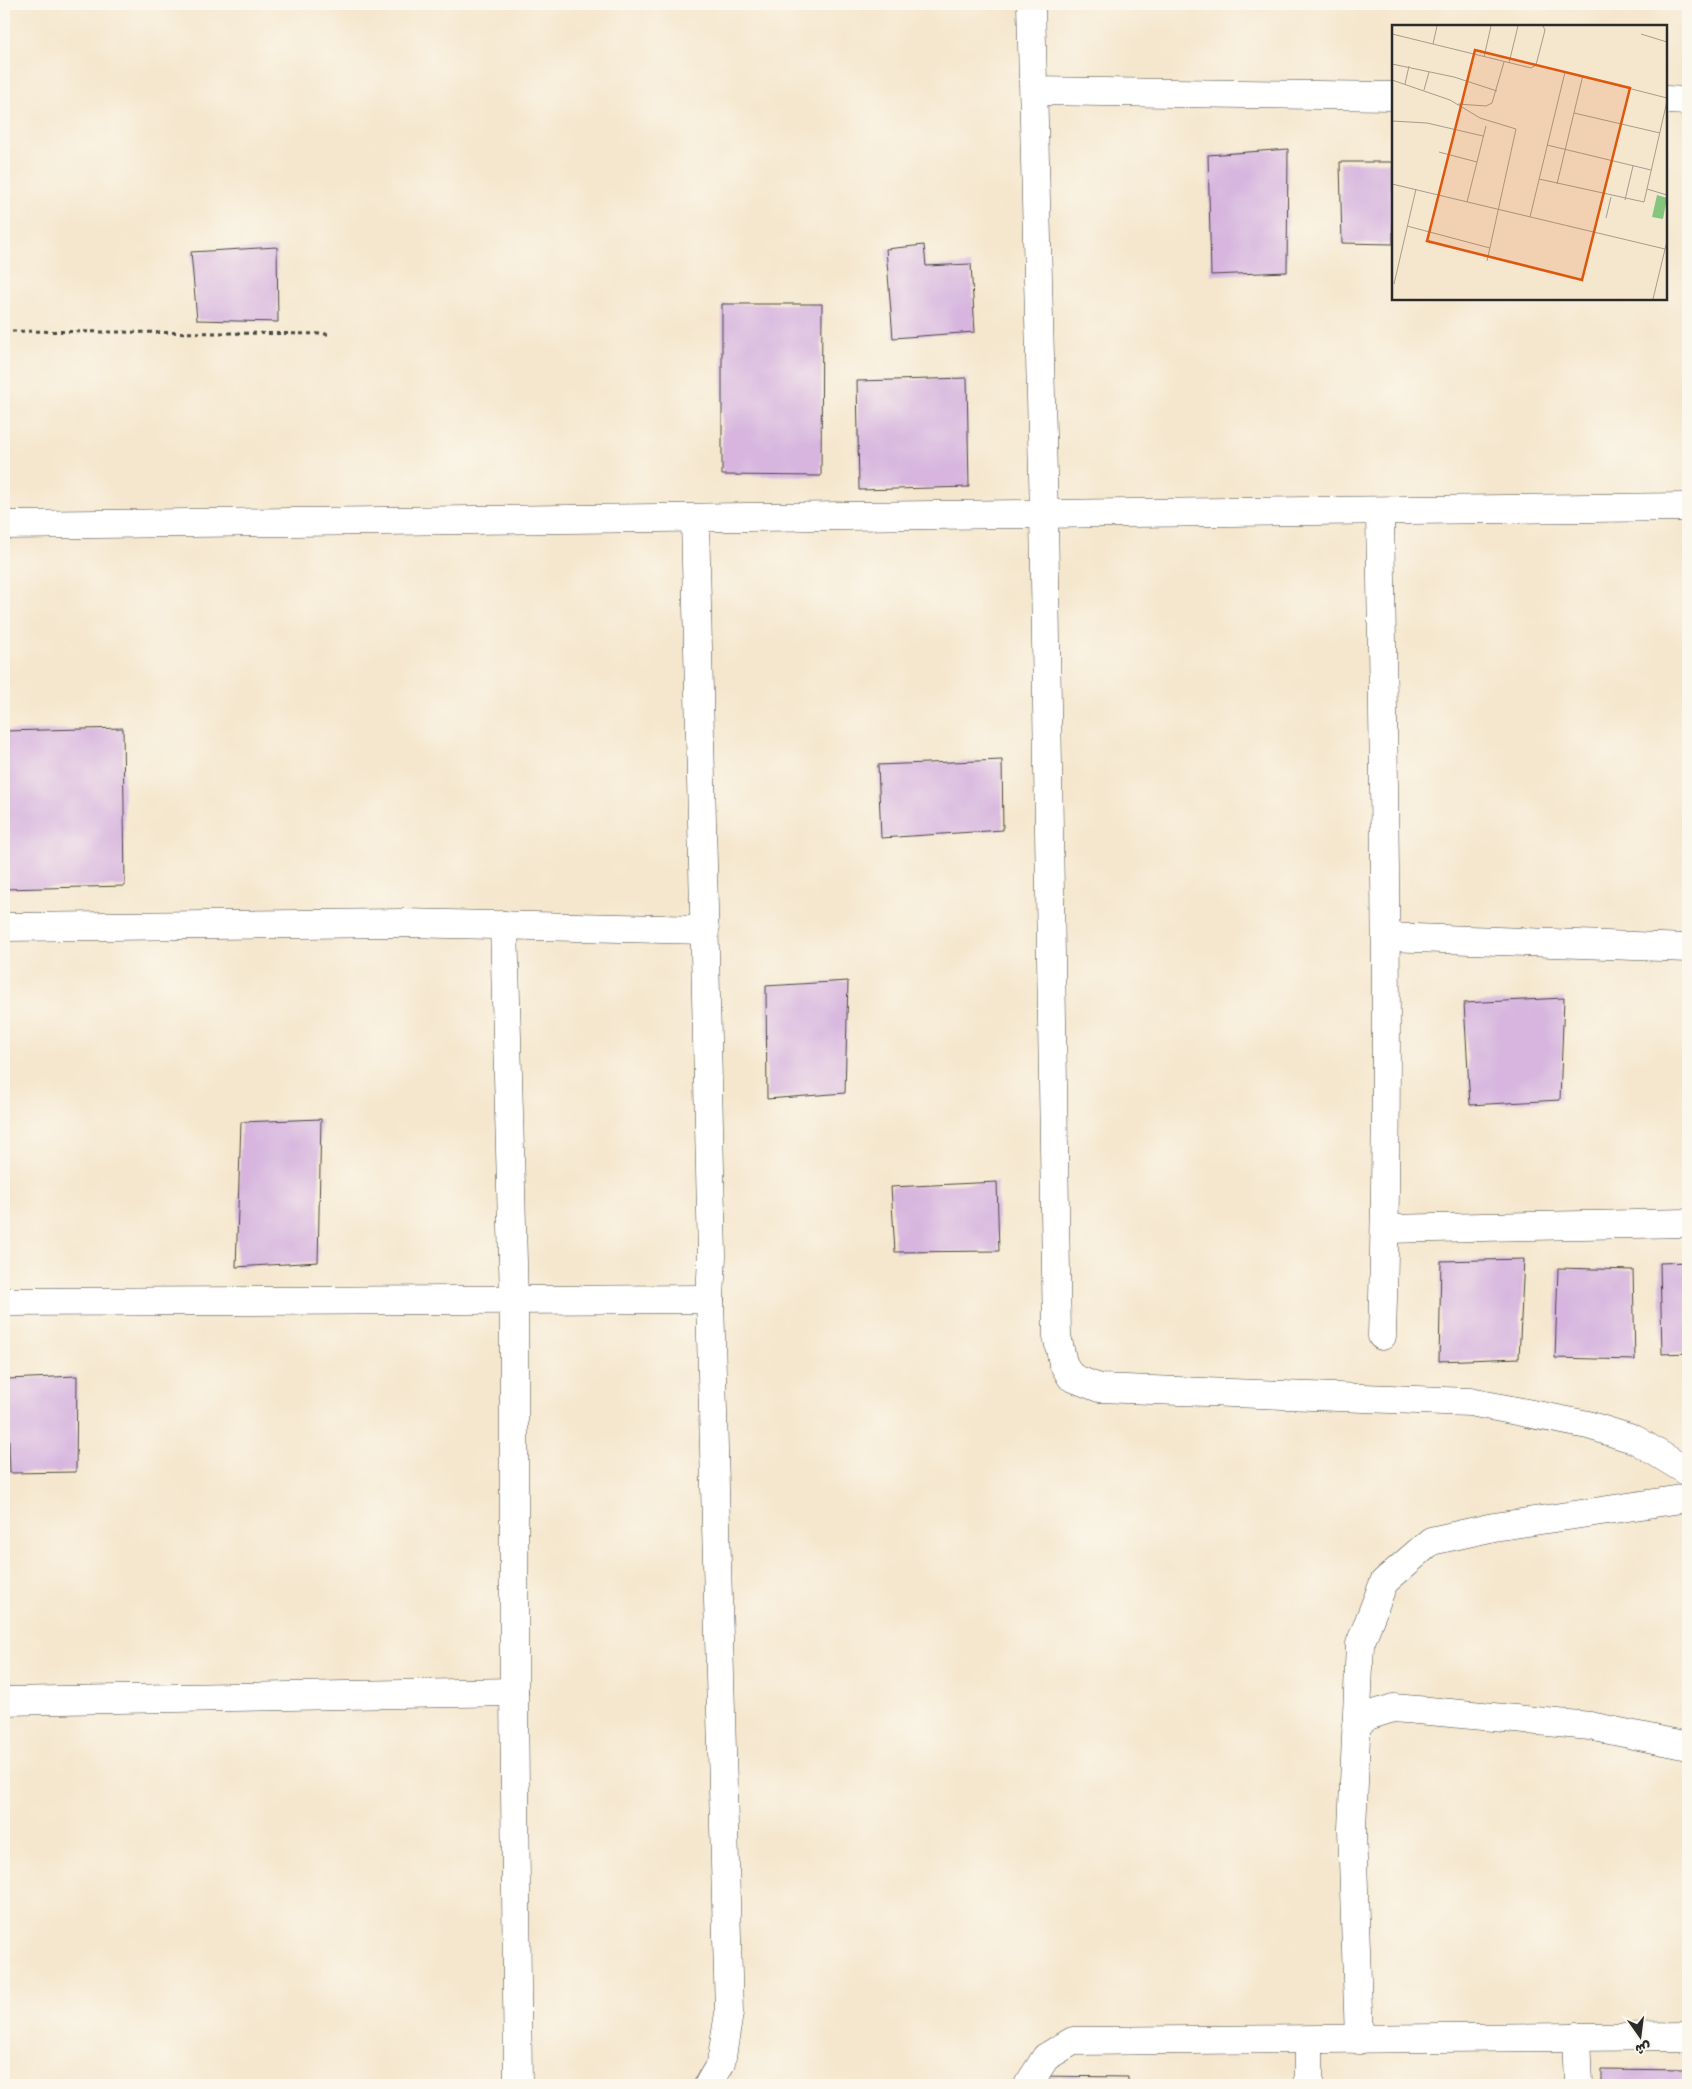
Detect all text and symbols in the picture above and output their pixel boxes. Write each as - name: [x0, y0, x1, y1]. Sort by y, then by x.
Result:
- inset map: [1392, 25, 1667, 300]
- north arrow: [1614, 2012, 1664, 2062]
- text: ش: [1633, 2036, 1652, 2056]

